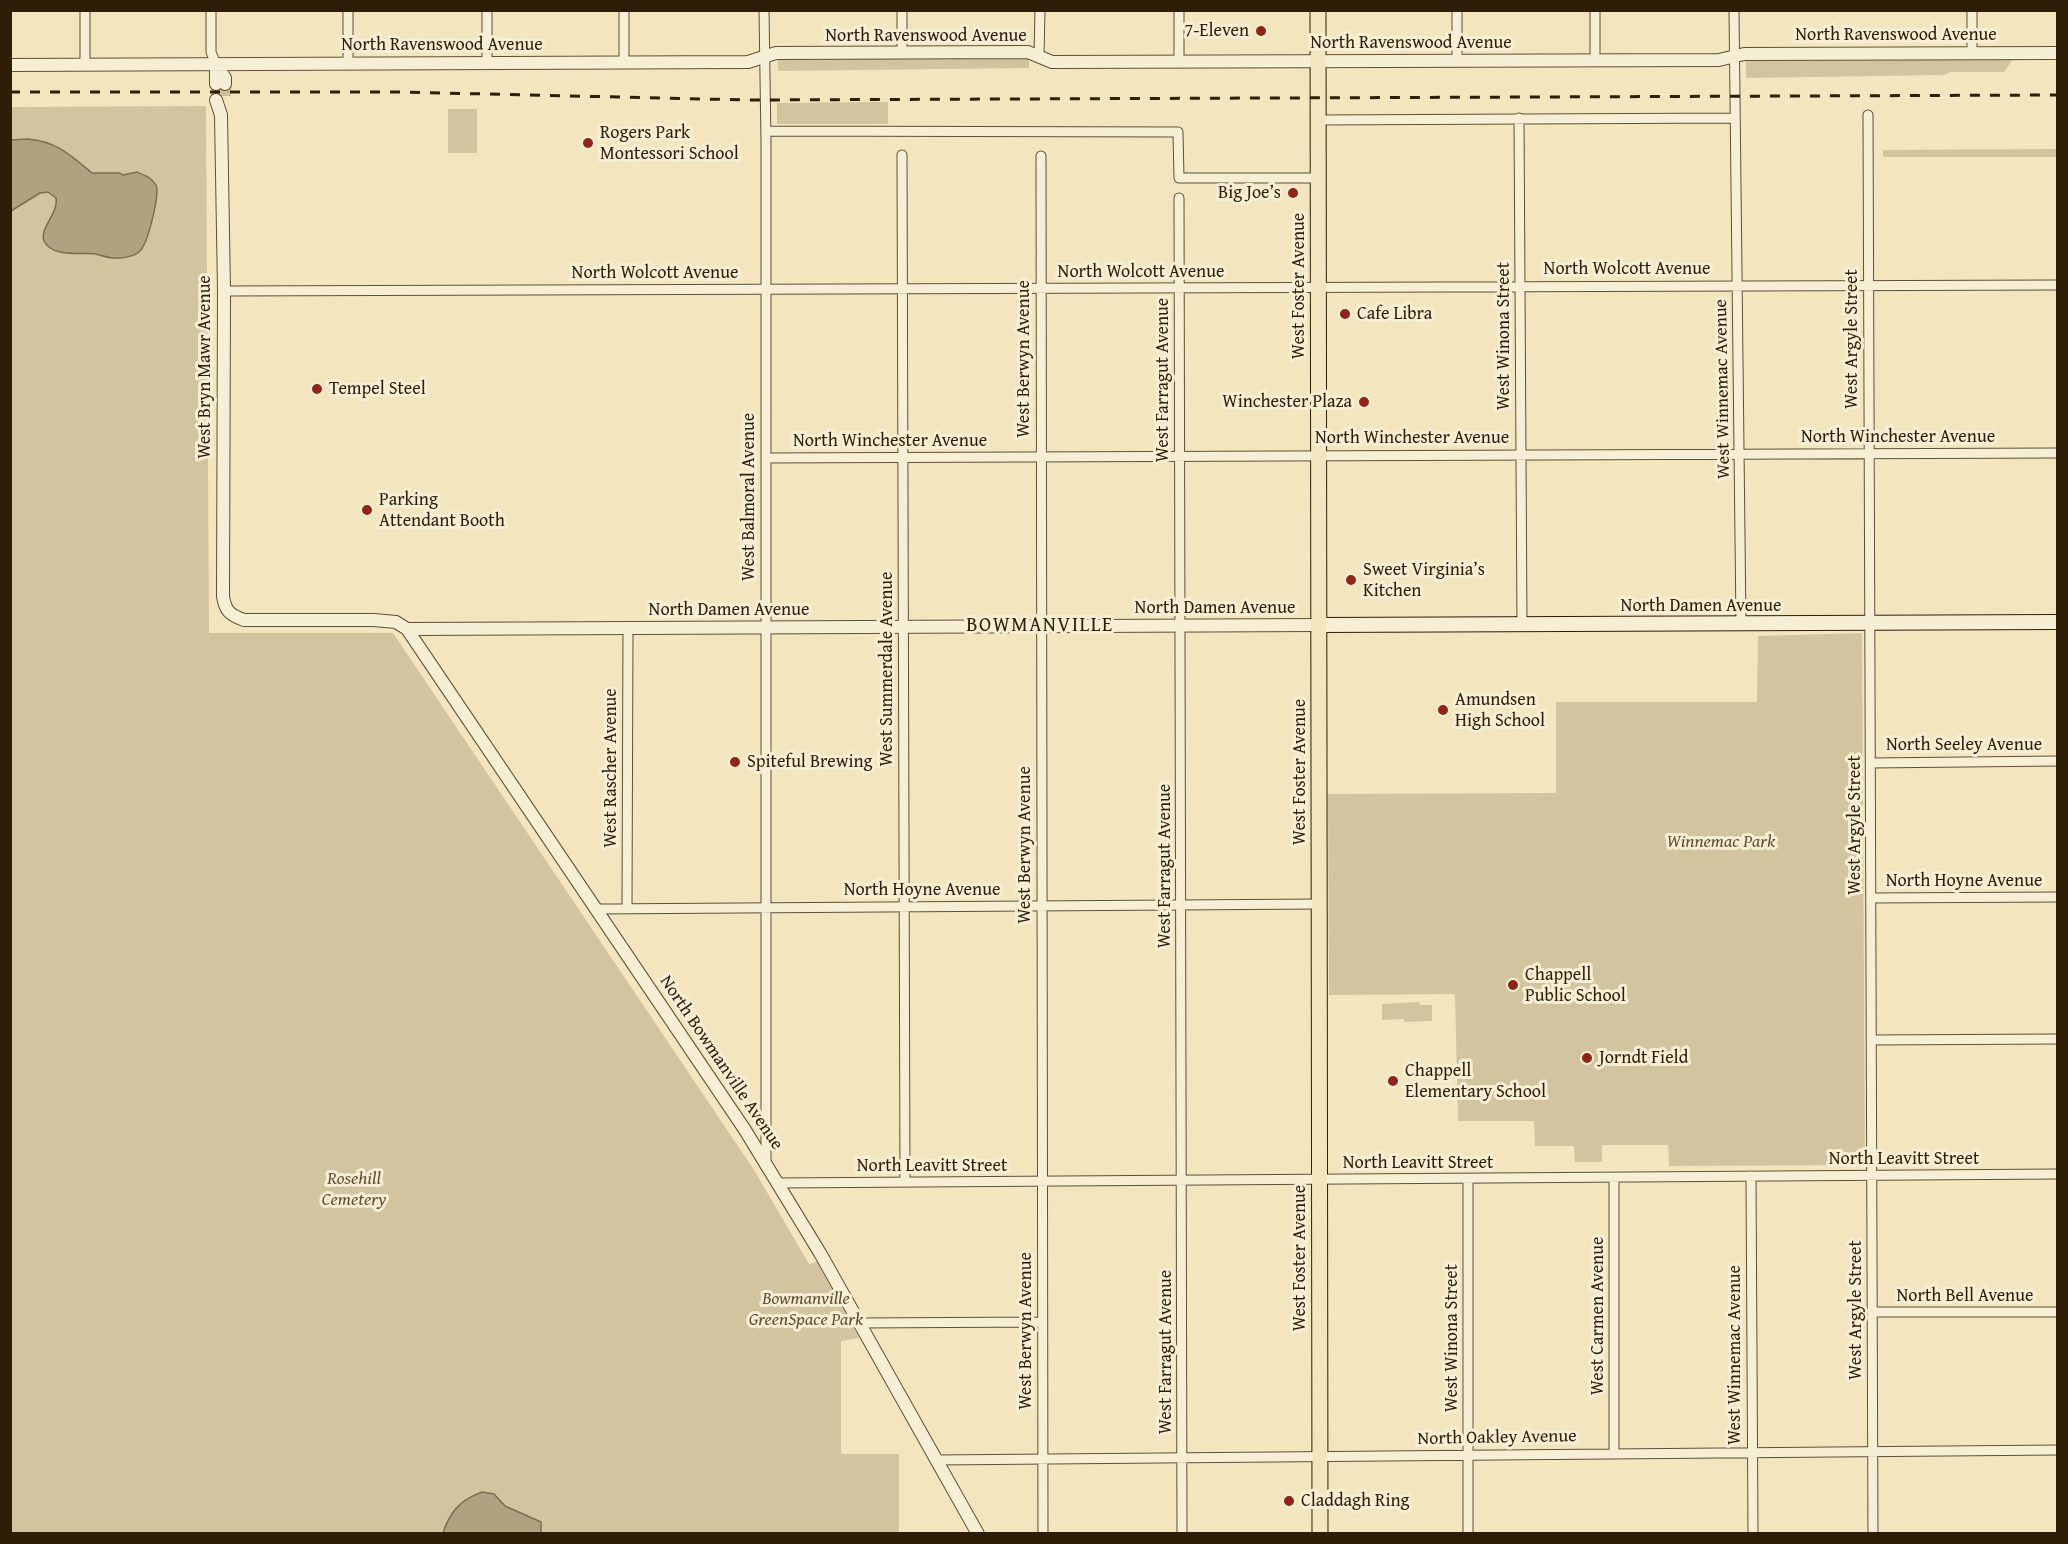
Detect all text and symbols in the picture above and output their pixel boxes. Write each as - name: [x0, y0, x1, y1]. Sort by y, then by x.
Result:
- place label: 7-Eleven: [1184, 20, 1249, 42]
- marker: 7-Eleven: [1254, 24, 1268, 38]
- street label: North Ravenswood Avenue: [1795, 24, 1997, 46]
- street label: North Ravenswood Avenue: [825, 25, 1027, 47]
- street label: North Ravenswood Avenue: [1310, 32, 1512, 54]
- street label: North Ravenswood Avenue: [341, 34, 543, 56]
- place label: Rogers Park Montessori School: [600, 122, 739, 164]
- marker: Rogers Park Montessori School: [581, 136, 595, 150]
- place label: Big Joe’s: [1218, 182, 1281, 204]
- marker: Big Joe’s: [1286, 186, 1300, 200]
- street label: West Foster Avenue: [1288, 213, 1310, 359]
- street label: North Wolcott Avenue: [1544, 258, 1710, 280]
- street label: North Wolcott Avenue: [1058, 261, 1224, 283]
- street label: North Wolcott Avenue: [572, 262, 738, 284]
- street label: West Winona Street: [1493, 262, 1515, 410]
- street label: West Argyle Street: [1841, 269, 1863, 409]
- street label: West Bryn Mawr Avenue: [194, 275, 216, 459]
- street label: West Berwyn Avenue: [1013, 280, 1035, 438]
- street label: West Farragut Avenue: [1152, 298, 1174, 462]
- street label: West Winnemac Avenue: [1711, 299, 1735, 479]
- place label: Cafe Libra: [1357, 303, 1432, 325]
- marker: Cafe Libra: [1338, 307, 1352, 321]
- place label: Tempel Steel: [329, 378, 426, 400]
- marker: Tempel Steel: [310, 382, 324, 396]
- place label: Winchester Plaza: [1222, 391, 1352, 413]
- marker: Winchester Plaza: [1357, 395, 1371, 409]
- street label: West Balmoral Avenue: [738, 413, 760, 581]
- street label: North Winchester Avenue: [1801, 426, 1995, 448]
- street label: North Winchester Avenue: [1315, 427, 1509, 449]
- street label: North Winchester Avenue: [793, 430, 987, 452]
- place label: Parking Attendant Booth: [379, 489, 505, 532]
- marker: Parking Attendant Booth: [360, 503, 374, 517]
- place label: Sweet Virginia’s Kitchen: [1363, 559, 1485, 602]
- street label: West Summerdale Avenue: [876, 571, 898, 767]
- marker: Sweet Virginia’s Kitchen: [1344, 573, 1358, 587]
- street label: North Damen Avenue: [1621, 595, 1781, 617]
- street label: North Damen Avenue: [1135, 597, 1295, 619]
- street label: North Damen Avenue: [649, 599, 809, 621]
- district label: BOWMANVILLE: [966, 614, 1114, 638]
- street label: West Rascher Avenue: [600, 688, 622, 848]
- place label: Amundsen High School: [1455, 689, 1545, 732]
- street label: West Foster Avenue: [1289, 699, 1311, 845]
- marker: Amundsen High School: [1436, 703, 1450, 717]
- street label: North Seeley Avenue: [1886, 734, 2042, 756]
- place label: Spiteful Brewing: [747, 751, 873, 773]
- marker: Spiteful Brewing: [728, 755, 742, 769]
- street label: West Argyle Street: [1844, 755, 1866, 895]
- street label: West Berwyn Avenue: [1014, 766, 1036, 924]
- street label: West Farragut Avenue: [1154, 784, 1176, 948]
- park label: Winnemac Park: [1667, 831, 1775, 853]
- street label: North Hoyne Avenue: [1886, 870, 2042, 892]
- street label: North Hoyne Avenue: [844, 879, 1000, 901]
- place label: Chappell Public School: [1525, 964, 1626, 1006]
- street label: North Bowmanville Avenue: [654, 972, 788, 1154]
- marker: Chappell Public School: [1506, 978, 1520, 992]
- place label: Jorndt Field: [1599, 1047, 1688, 1069]
- marker: Jorndt Field: [1580, 1051, 1594, 1065]
- place label: Chappell Elementary School: [1405, 1060, 1546, 1102]
- marker: Chappell Elementary School: [1386, 1074, 1400, 1088]
- street label: North Leavitt Street: [1829, 1148, 1979, 1170]
- street label: North Leavitt Street: [1343, 1152, 1493, 1174]
- street label: North Leavitt Street: [857, 1155, 1007, 1177]
- park label: Rosehill Cemetery: [322, 1168, 386, 1210]
- street label: West Foster Avenue: [1289, 1185, 1311, 1331]
- street label: West Carmen Avenue: [1587, 1237, 1609, 1395]
- street label: West Argyle Street: [1845, 1240, 1867, 1380]
- street label: West Berwyn Avenue: [1015, 1252, 1037, 1410]
- street label: West Winona Street: [1441, 1264, 1463, 1412]
- street label: West Winnemac Avenue: [1724, 1265, 1746, 1445]
- street label: West Farragut Avenue: [1155, 1270, 1177, 1434]
- street label: North Bell Avenue: [1897, 1285, 2033, 1307]
- park label: Bowmanville GreenSpace Park: [749, 1288, 863, 1330]
- street label: North Oakley Avenue: [1417, 1426, 1577, 1450]
- place label: Claddagh Ring: [1301, 1490, 1410, 1512]
- marker: Claddagh Ring: [1282, 1494, 1296, 1508]

